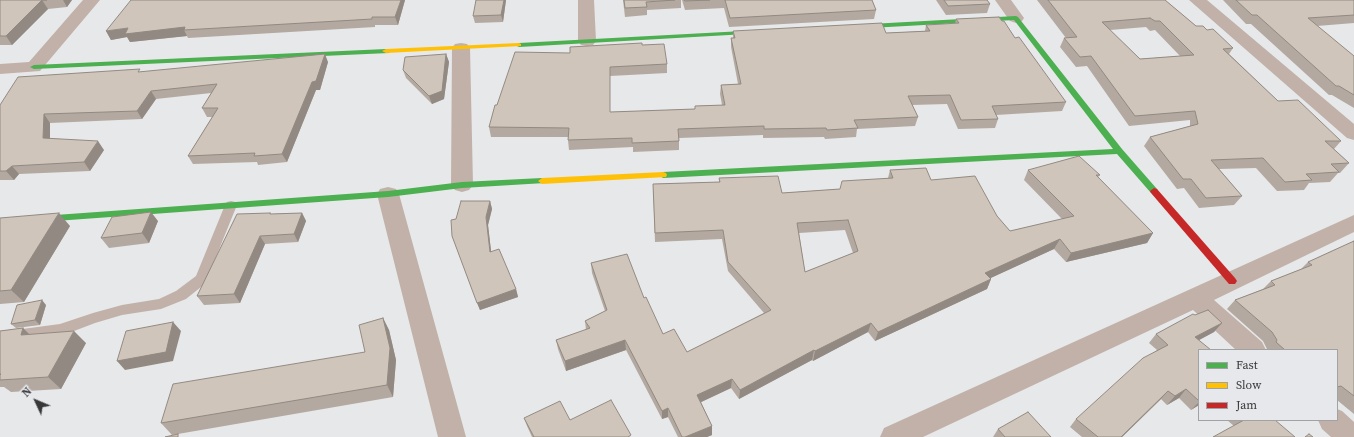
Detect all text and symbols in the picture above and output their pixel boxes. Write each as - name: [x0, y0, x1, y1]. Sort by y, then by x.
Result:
- legend: [1198, 349, 1338, 421]
- text: Fast: [1236, 357, 1258, 373]
- text: Slow: [1236, 377, 1261, 393]
- north arrow: [16, 381, 56, 421]
- text: N: [19, 384, 35, 400]
- text: Jam: [1236, 397, 1257, 413]

